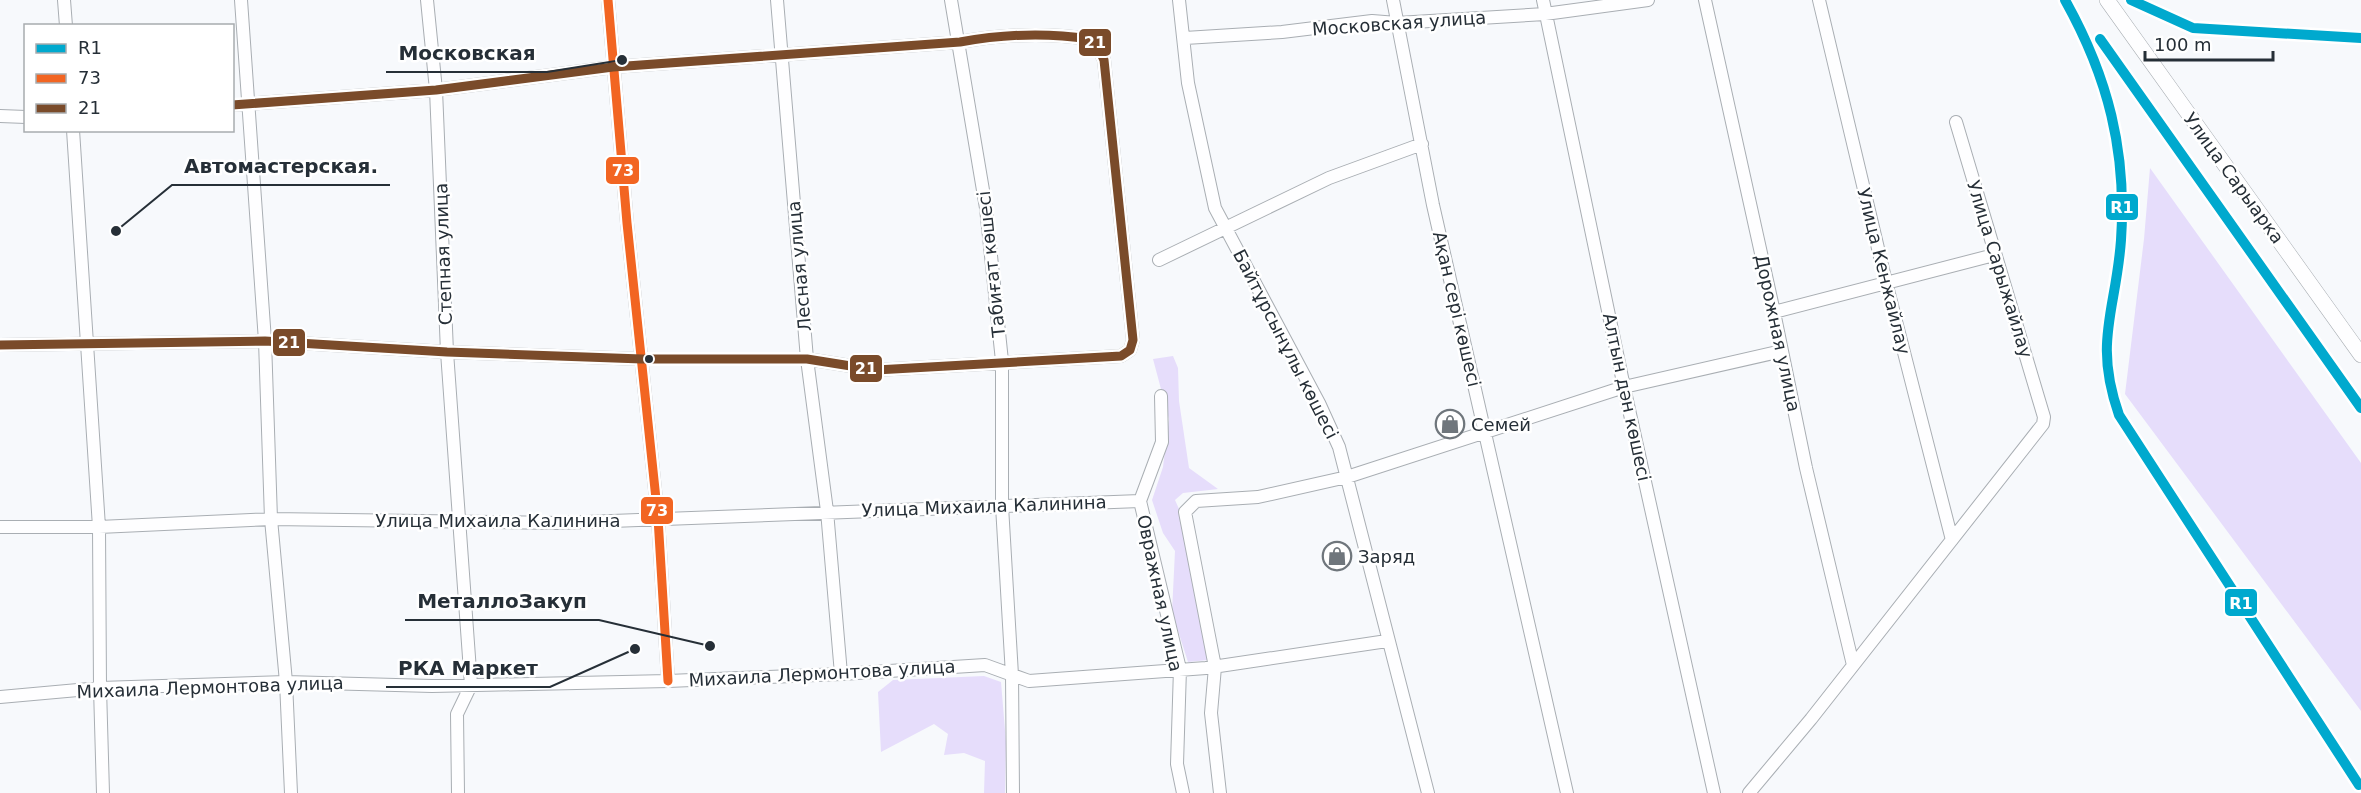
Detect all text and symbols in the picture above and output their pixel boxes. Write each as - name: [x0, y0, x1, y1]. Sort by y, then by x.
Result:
- street label: Московская улица: [1311, 6, 1487, 40]
- legend: [24, 24, 234, 132]
- scale bar: [2145, 24, 2272, 62]
- line badge: 21: [1078, 28, 1112, 57]
- text: 21: [1084, 33, 1106, 52]
- callout: Московская: [386, 34, 547, 72]
- text: 100 m: [2154, 34, 2212, 55]
- text: R1: [78, 37, 102, 58]
- text: Московская: [398, 41, 536, 65]
- text: 73: [78, 67, 101, 88]
- text: 21: [78, 97, 101, 118]
- street label: Улица Сарыарка: [2179, 108, 2289, 248]
- callout: Автомастерская.: [172, 147, 390, 185]
- text: Автомастерская.: [184, 154, 378, 178]
- line badge: 73: [605, 156, 640, 185]
- text: 73: [612, 161, 634, 180]
- street label: Улица Сарыжайлау: [1963, 178, 2037, 361]
- street label: Степная улица: [430, 182, 456, 326]
- street label: Улица Кенжайлау: [1853, 186, 1915, 357]
- street label: Табиғат көшесі: [973, 190, 1009, 339]
- line badge: R1: [2105, 193, 2139, 221]
- text: R1: [2110, 198, 2134, 217]
- street label: Лесная улица: [783, 200, 815, 332]
- street label: Ақан сері көшесі: [1429, 229, 1485, 389]
- street label: Байтұрсынұлы көшесі: [1229, 246, 1343, 442]
- street label: Дорожная улица: [1751, 252, 1805, 414]
- street label: Алтын дән көшесі: [1599, 311, 1655, 483]
- line badge: 21: [272, 328, 306, 357]
- text: 21: [278, 333, 300, 352]
- unlabelled marker: [643, 353, 655, 365]
- line badge: 21: [849, 354, 883, 383]
- text: 21: [855, 359, 877, 378]
- shop icon: Семей: [1434, 408, 1466, 440]
- place label: Семей: [1471, 414, 1531, 435]
- street label: Улица Михаила Калинина: [861, 491, 1107, 521]
- line badge: 73: [640, 496, 674, 525]
- text: 73: [646, 501, 668, 520]
- street label: Улица Михаила Калинина: [375, 510, 621, 531]
- street label: Овражная улица: [1133, 513, 1187, 673]
- shop icon: Заряд: [1321, 540, 1353, 572]
- place label: Заряд: [1358, 546, 1415, 567]
- callout: МеталлоЗакуп: [405, 582, 599, 620]
- line badge: R1: [2224, 588, 2258, 617]
- text: МеталлоЗакуп: [417, 589, 587, 613]
- text: R1: [2229, 594, 2253, 613]
- callout: РКА Маркет: [386, 649, 550, 687]
- text: РКА Маркет: [398, 656, 538, 680]
- street label: Михаила Лермонтова улица: [688, 656, 956, 690]
- street label: Михаила Лермонтова улица: [76, 672, 344, 702]

